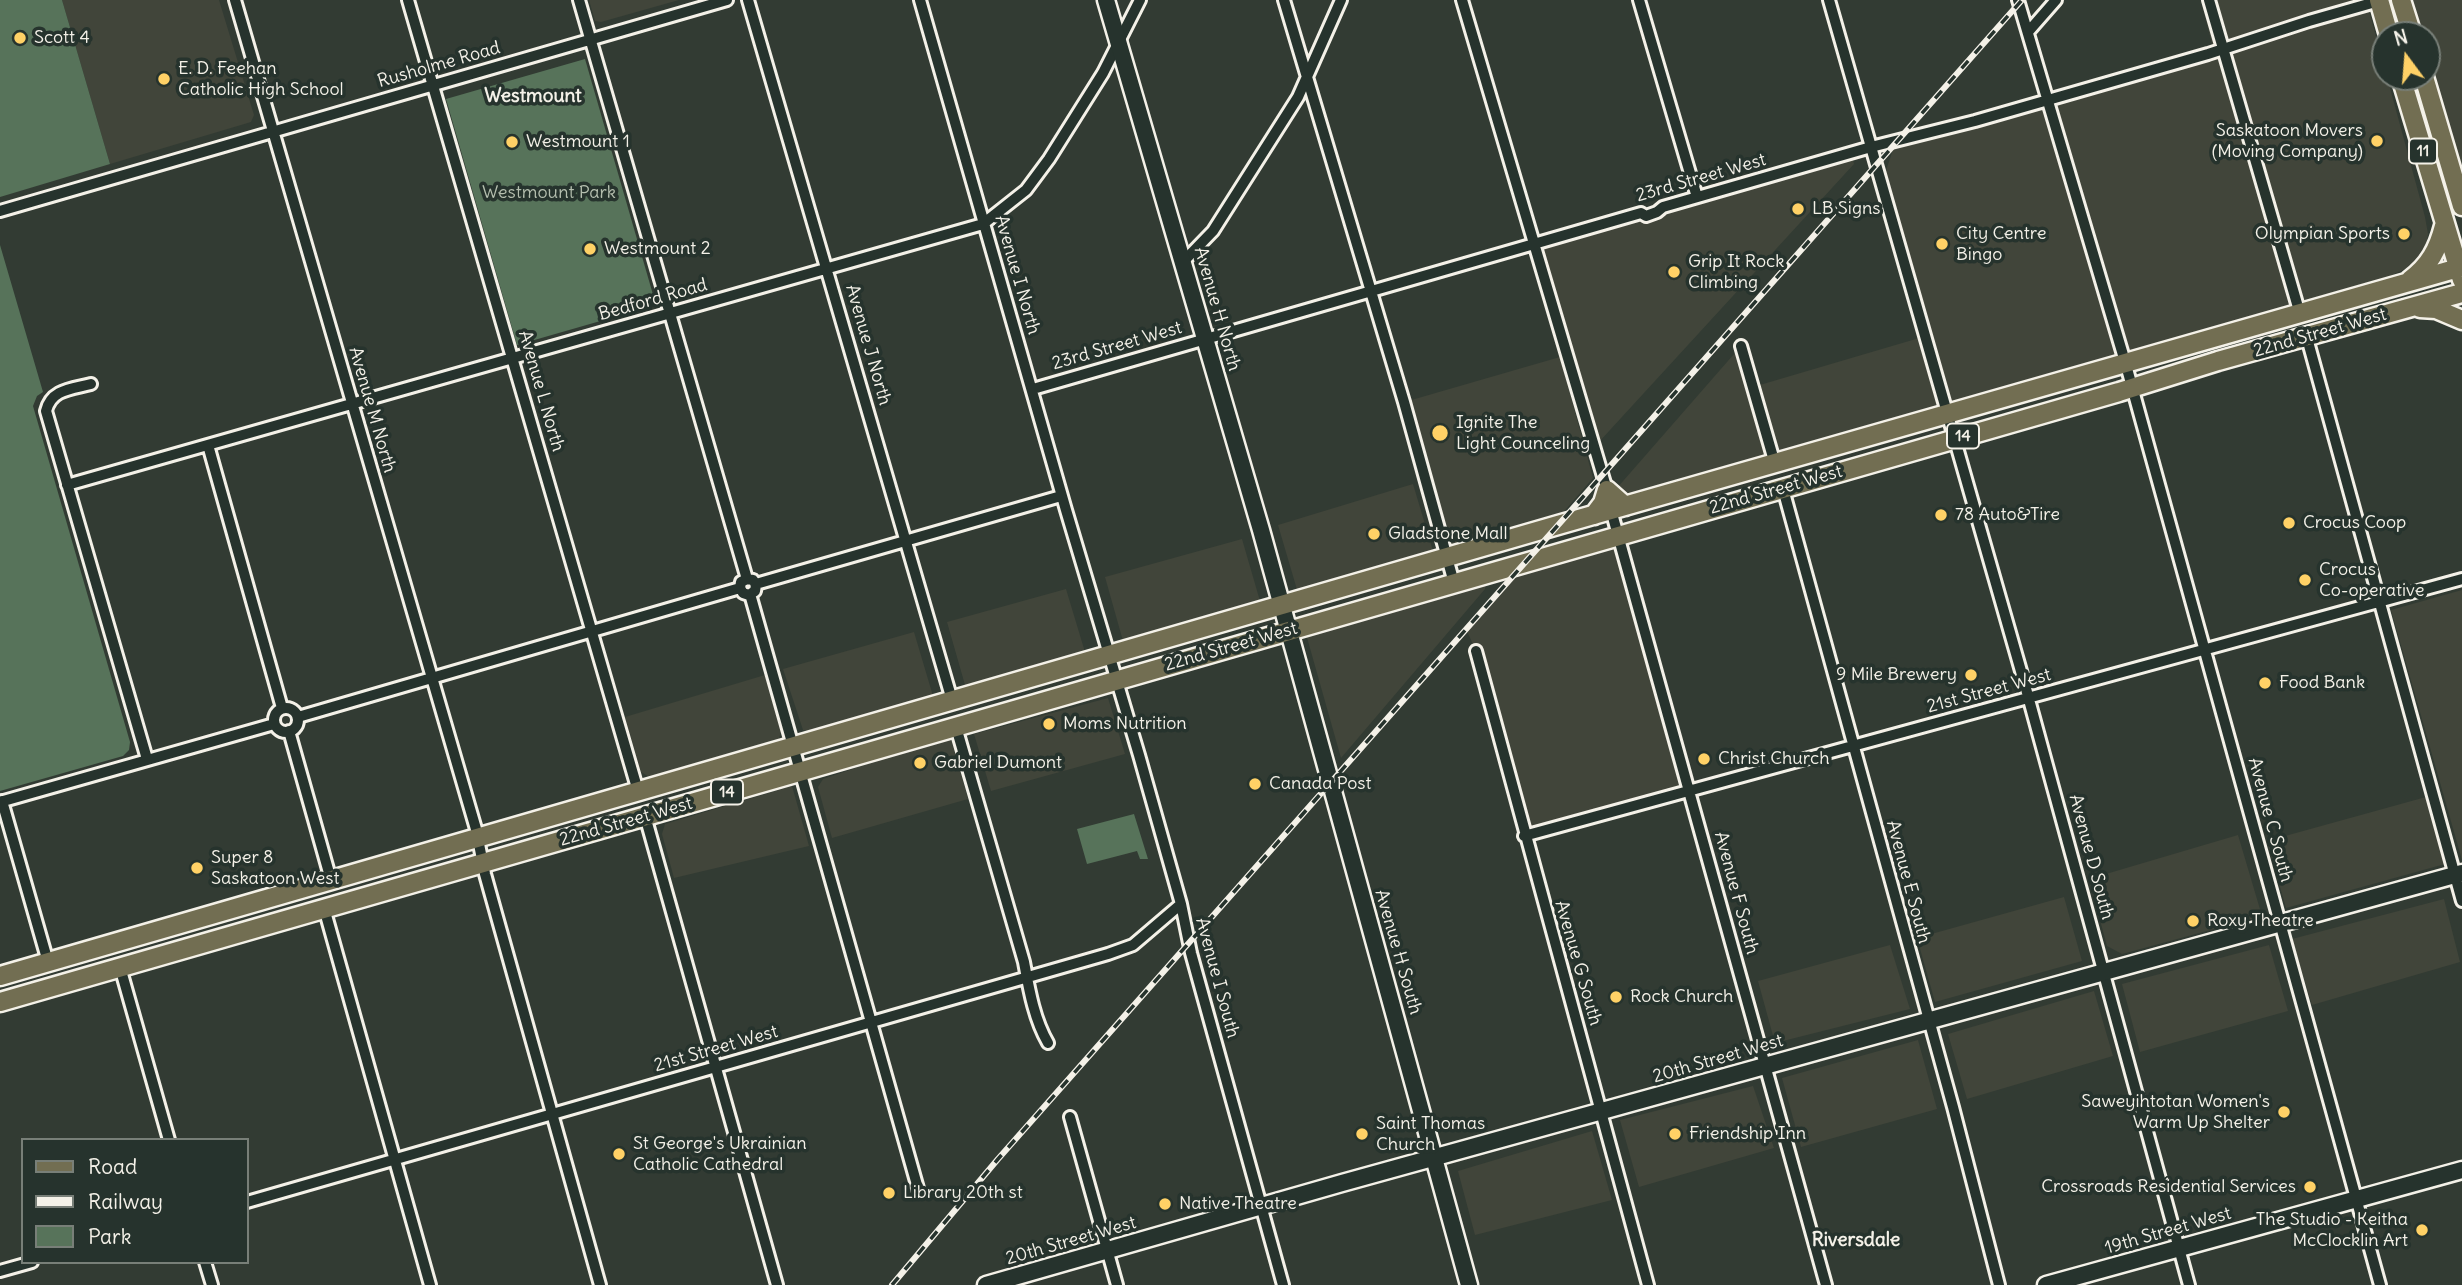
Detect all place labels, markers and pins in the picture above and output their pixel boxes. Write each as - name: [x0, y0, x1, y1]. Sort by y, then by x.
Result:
- place label: Scott 4: [34, 27, 90, 49]
- marker: Scott 4: [12, 30, 28, 46]
- place label: E. D. Feehan Catholic High School: [178, 58, 344, 100]
- marker: E. D. Feehan Catholic High School: [156, 71, 172, 87]
- place label: Saskatoon Movers (Moving Company): [2212, 120, 2363, 162]
- place label: Westmount 1: [526, 131, 630, 153]
- marker: Saskatoon Movers (Moving Company): [2369, 133, 2385, 149]
- marker: Westmount 1: [504, 134, 520, 150]
- place label: LB Signs: [1812, 198, 1881, 220]
- marker: LB Signs: [1790, 201, 1806, 217]
- place label: City Centre Bingo: [1956, 223, 2046, 266]
- place label: Olympian Sports: [2255, 223, 2390, 245]
- marker: Olympian Sports: [2396, 226, 2412, 242]
- marker: City Centre Bingo: [1934, 236, 1950, 252]
- place label: Westmount 2: [604, 238, 711, 260]
- marker: Westmount 2: [582, 241, 598, 257]
- place label: Grip It Rock Climbing: [1688, 251, 1784, 294]
- marker: Grip It Rock Climbing: [1666, 264, 1682, 280]
- place label: Ignite The Light Counceling: [1456, 412, 1590, 454]
- marker: Ignite The Light Counceling: [1430, 423, 1450, 443]
- place label: 78 Auto&Tire: [1955, 504, 2060, 526]
- marker: 78 Auto&Tire: [1933, 507, 1949, 523]
- place label: Crocus Coop: [2303, 512, 2406, 534]
- marker: Crocus Coop: [2281, 515, 2297, 531]
- place label: Gladstone Mall: [1388, 523, 1507, 545]
- marker: Gladstone Mall: [1366, 526, 1382, 542]
- place label: Crocus Co-operative: [2319, 559, 2425, 602]
- marker: Crocus Co-operative: [2297, 572, 2313, 588]
- place label: 9 Mile Brewery: [1836, 664, 1957, 686]
- marker: 9 Mile Brewery: [1963, 667, 1979, 683]
- place label: Food Bank: [2279, 672, 2365, 694]
- marker: Food Bank: [2257, 675, 2273, 691]
- place label: Moms Nutrition: [1063, 713, 1187, 735]
- marker: Moms Nutrition: [1041, 716, 1057, 732]
- place label: Christ Church: [1718, 748, 1830, 770]
- marker: Christ Church: [1696, 751, 1712, 767]
- place label: Gabriel Dumont: [934, 752, 1062, 774]
- marker: Gabriel Dumont: [912, 755, 928, 771]
- place label: Canada Post: [1269, 773, 1372, 795]
- marker: Canada Post: [1247, 776, 1263, 792]
- place label: Super 8 Saskatoon West: [211, 847, 339, 890]
- marker: Super 8 Saskatoon West: [189, 860, 205, 876]
- place label: Roxy Theatre: [2207, 910, 2314, 932]
- marker: Roxy Theatre: [2185, 913, 2201, 929]
- place label: Rock Church: [1630, 986, 1733, 1008]
- marker: Rock Church: [1608, 989, 1624, 1005]
- place label: Saweyihtotan Women's Warm Up Shelter: [2081, 1091, 2270, 1134]
- marker: Saweyihtotan Women's Warm Up Shelter: [2276, 1104, 2292, 1120]
- place label: Saint Thomas Church: [1376, 1113, 1485, 1156]
- place label: Friendship Inn: [1689, 1123, 1806, 1145]
- marker: Saint Thomas Church: [1354, 1126, 1370, 1142]
- marker: Friendship Inn: [1667, 1126, 1683, 1142]
- place label: St George's Ukrainian Catholic Cathedral: [633, 1133, 807, 1176]
- marker: St George's Ukrainian Catholic Cathedral: [611, 1146, 627, 1162]
- place label: Crossroads Residential Services: [2041, 1176, 2296, 1198]
- marker: Crossroads Residential Services: [2302, 1179, 2318, 1195]
- place label: Library 20th st: [903, 1182, 1023, 1204]
- marker: Library 20th st: [881, 1185, 897, 1201]
- place label: Native Theatre: [1179, 1193, 1297, 1215]
- marker: Native Theatre: [1157, 1196, 1173, 1212]
- place label: The Studio - Keitha McClocklin Art: [2256, 1209, 2408, 1252]
- marker: The Studio - Keitha McClocklin Art: [2414, 1222, 2430, 1238]

